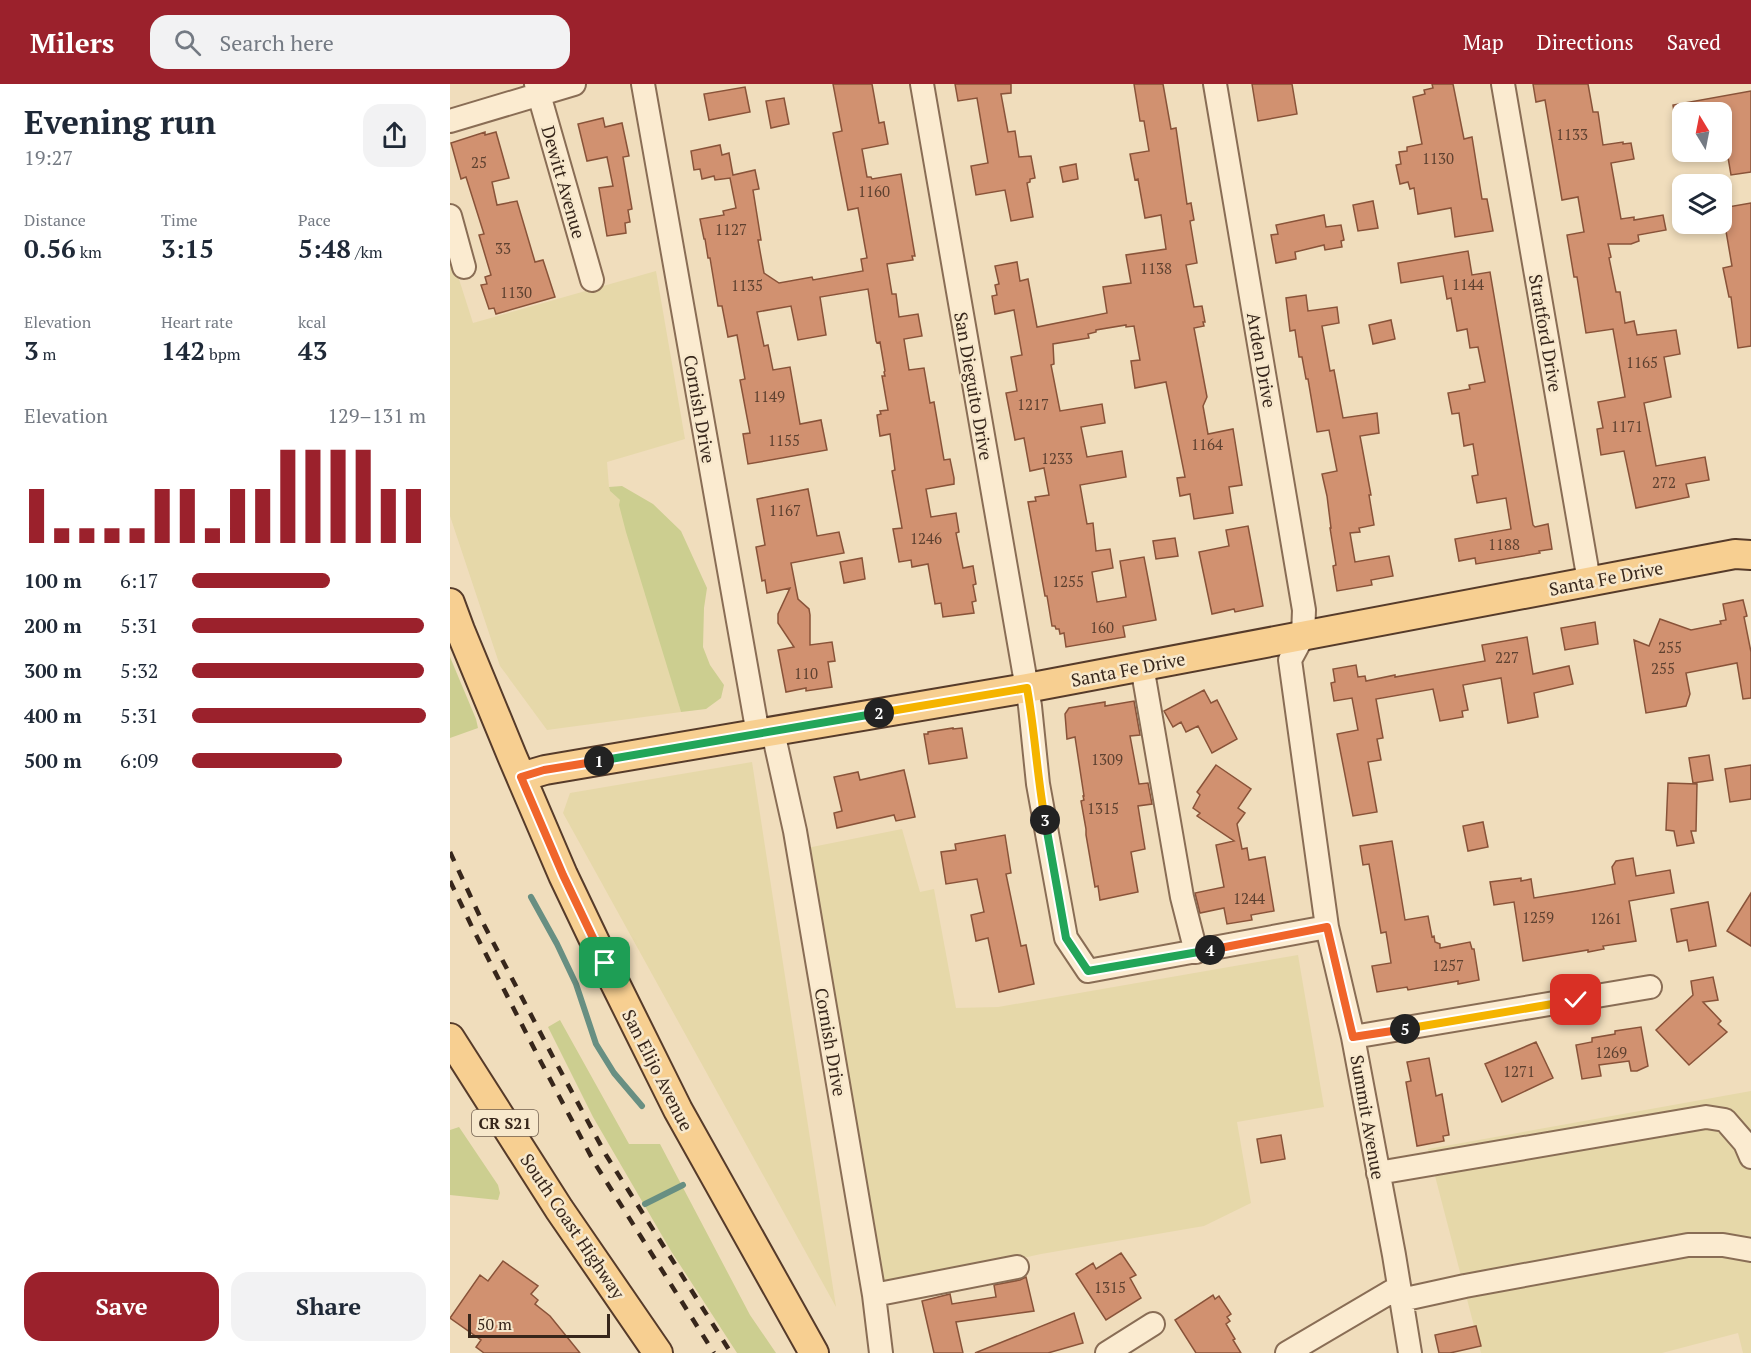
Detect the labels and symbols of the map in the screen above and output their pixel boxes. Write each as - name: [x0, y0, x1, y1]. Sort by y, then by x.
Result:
- north arrow: [1672, 102, 1732, 162]
- street label: Dewitt Avenue: [536, 123, 592, 241]
- house number: 1133: [1556, 124, 1588, 144]
- house number: 1130: [1422, 148, 1454, 168]
- house number: 25: [471, 152, 487, 172]
- house number: 1160: [858, 181, 890, 201]
- house number: 1127: [715, 219, 747, 239]
- house number: 33: [495, 238, 511, 258]
- house number: 1138: [1140, 258, 1172, 278]
- street label: Stratford Drive: [1524, 272, 1568, 394]
- house number: 1144: [1452, 274, 1484, 294]
- house number: 1135: [731, 275, 763, 295]
- house number: 1130: [500, 282, 532, 302]
- street label: San Dieguito Drive: [949, 310, 999, 462]
- street label: Arden Drive: [1242, 311, 1282, 409]
- house number: 1165: [1626, 352, 1658, 372]
- street label: Cornish Drive: [679, 353, 721, 465]
- house number: 1149: [753, 386, 785, 406]
- house number: 1217: [1017, 394, 1049, 414]
- house number: 1171: [1611, 416, 1643, 436]
- house number: 1155: [768, 430, 800, 450]
- house number: 1164: [1191, 434, 1223, 454]
- house number: 1233: [1041, 448, 1073, 468]
- house number: 272: [1652, 472, 1676, 492]
- house number: 1167: [769, 500, 801, 520]
- house number: 1246: [910, 528, 942, 548]
- house number: 1188: [1488, 534, 1520, 554]
- street label: Santa Fe Drive: [1547, 555, 1665, 601]
- house number: 1255: [1052, 571, 1084, 591]
- house number: 160: [1090, 617, 1114, 637]
- house number: 255: [1658, 637, 1682, 657]
- street label: Santa Fe Drive: [1069, 646, 1187, 692]
- house number: 227: [1495, 647, 1519, 667]
- house number: 255: [1651, 658, 1675, 678]
- house number: 110: [794, 663, 818, 683]
- pin: 2: [864, 698, 894, 728]
- pin: 1: [584, 746, 614, 776]
- house number: 1309: [1091, 749, 1123, 769]
- house number: 1315: [1087, 798, 1119, 818]
- pin: 3: [1030, 805, 1060, 835]
- house number: 1244: [1233, 888, 1265, 908]
- house number: 1259: [1522, 907, 1554, 927]
- house number: 1261: [1590, 908, 1622, 928]
- pin: 4: [1195, 935, 1225, 965]
- pin: [579, 937, 630, 988]
- house number: 1257: [1432, 955, 1464, 975]
- pin: [1550, 974, 1601, 1025]
- street label: Cornish Drive: [810, 986, 852, 1098]
- street label: San Elijo Avenue: [617, 1005, 699, 1135]
- pin: 5: [1390, 1014, 1420, 1044]
- house number: 1269: [1595, 1042, 1627, 1062]
- street label: Summit Avenue: [1345, 1053, 1391, 1181]
- house number: 1271: [1503, 1061, 1535, 1081]
- road number: CR S21: [472, 1110, 538, 1136]
- street label: South Coast Highway: [515, 1149, 631, 1304]
- house number: 1315: [1094, 1277, 1126, 1297]
- scale bar: [468, 1311, 610, 1338]

